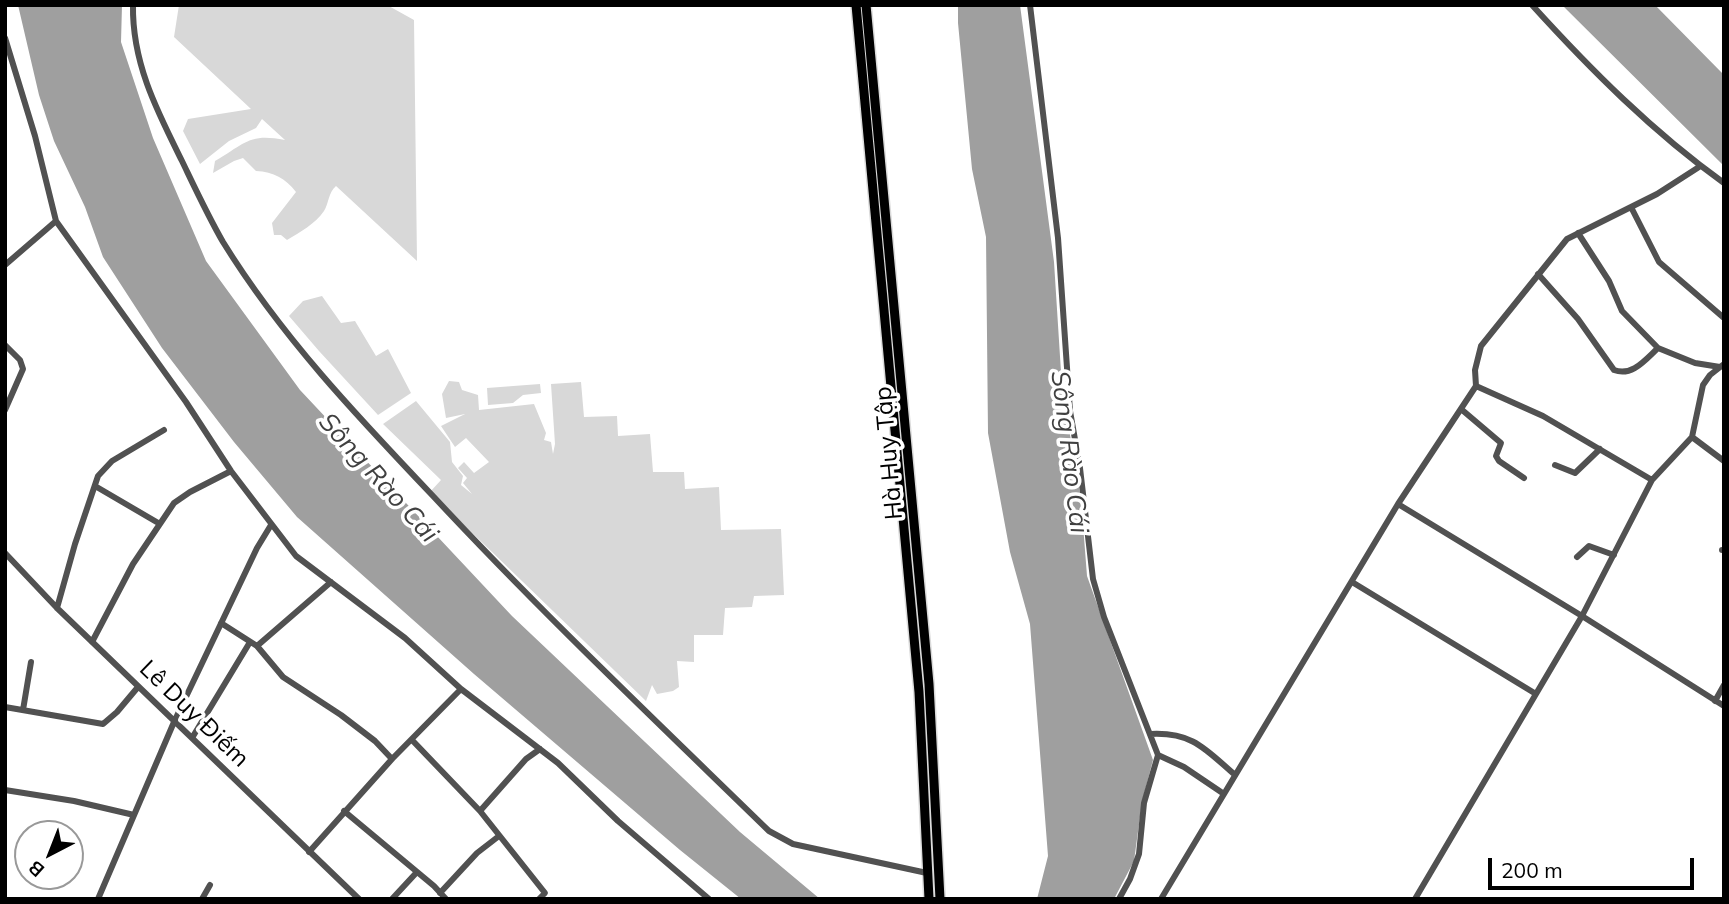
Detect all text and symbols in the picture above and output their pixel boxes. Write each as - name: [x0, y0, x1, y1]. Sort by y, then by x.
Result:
- water label: Sông Rào Cái: [1044, 369, 1094, 535]
- street label: Hà Huy Tập: [869, 385, 909, 521]
- water label: Sông Rào Cái: [312, 407, 444, 549]
- street label: Lê Duy Điếm: [133, 655, 255, 773]
- north arrow: [14, 820, 84, 890]
- scale bar: [1491, 844, 1698, 888]
- text: B: [23, 856, 49, 882]
- text: 200 m: [1501, 857, 1563, 883]

